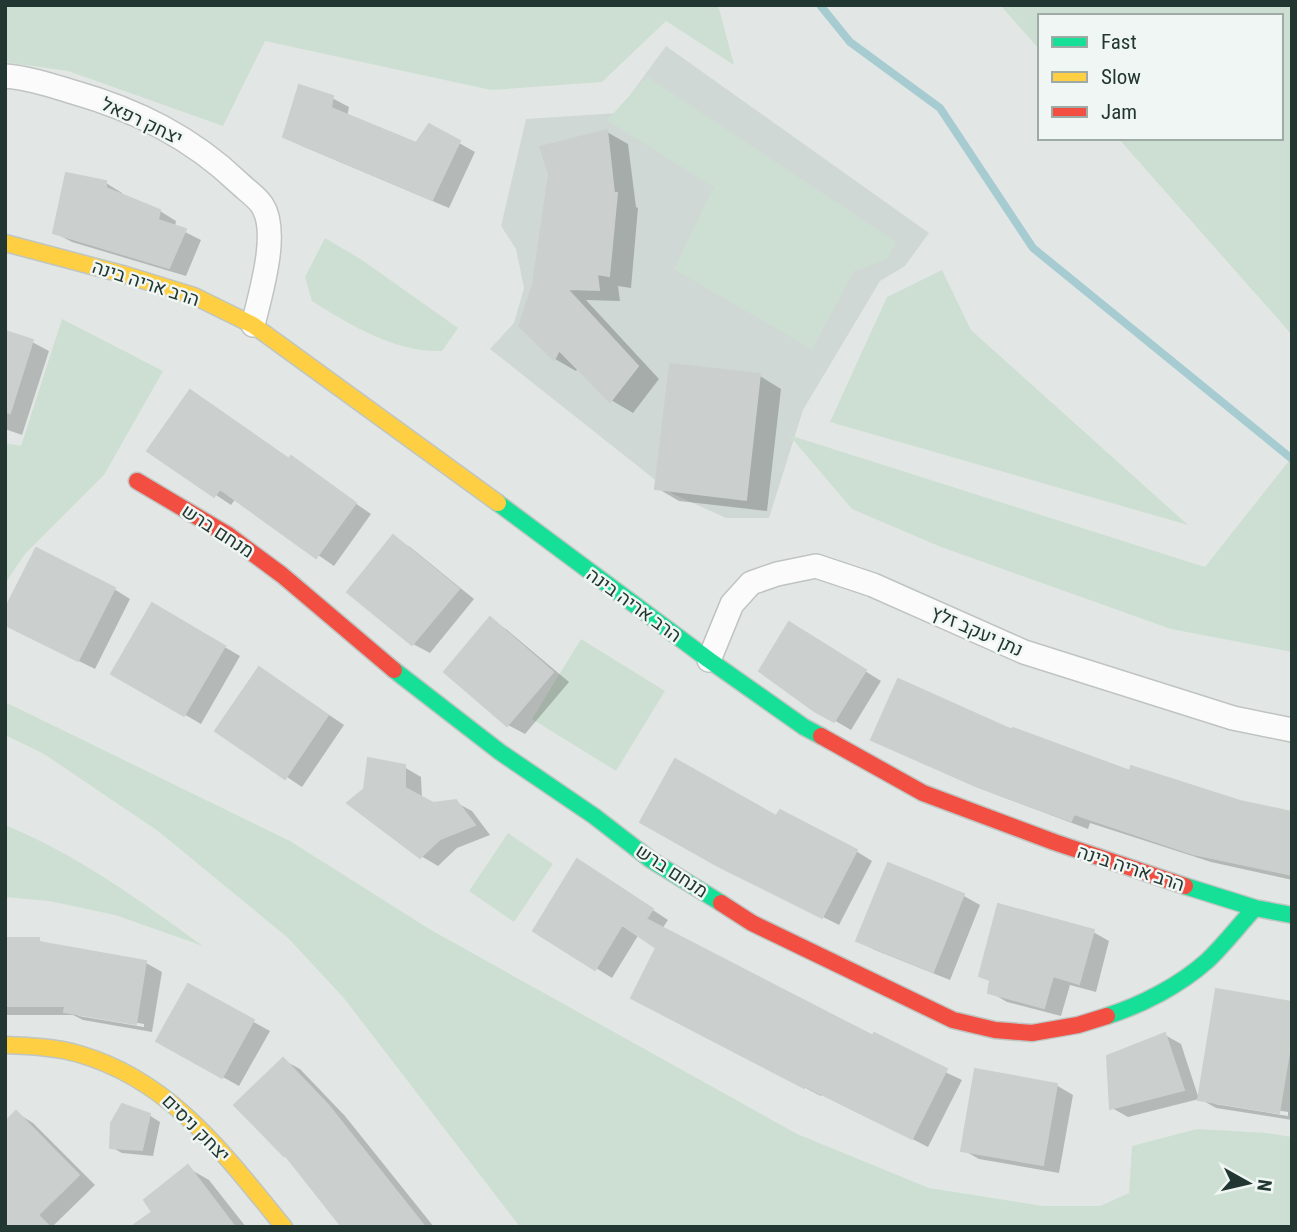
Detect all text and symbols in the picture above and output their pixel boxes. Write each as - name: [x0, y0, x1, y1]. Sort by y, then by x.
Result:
- legend: [1038, 14, 1283, 140]
- text: Fast: [1101, 30, 1137, 54]
- text: Slow: [1101, 65, 1141, 89]
- street label: יצחק רפאל: [98, 92, 186, 150]
- text: Jam: [1101, 100, 1137, 124]
- street label: הרב אריה בינה: [89, 255, 203, 311]
- street label: מנחם ברש: [178, 499, 258, 563]
- street label: הרב אריה בינה: [582, 563, 686, 647]
- street label: נתן יעקב זלץ: [927, 601, 1027, 661]
- street label: מנחם ברש: [632, 839, 712, 903]
- street label: הרב אריה בינה: [1074, 840, 1188, 896]
- street label: יצחק ניסים: [157, 1089, 235, 1167]
- north arrow: [1213, 1148, 1283, 1218]
- text: N: [1252, 1178, 1277, 1193]

